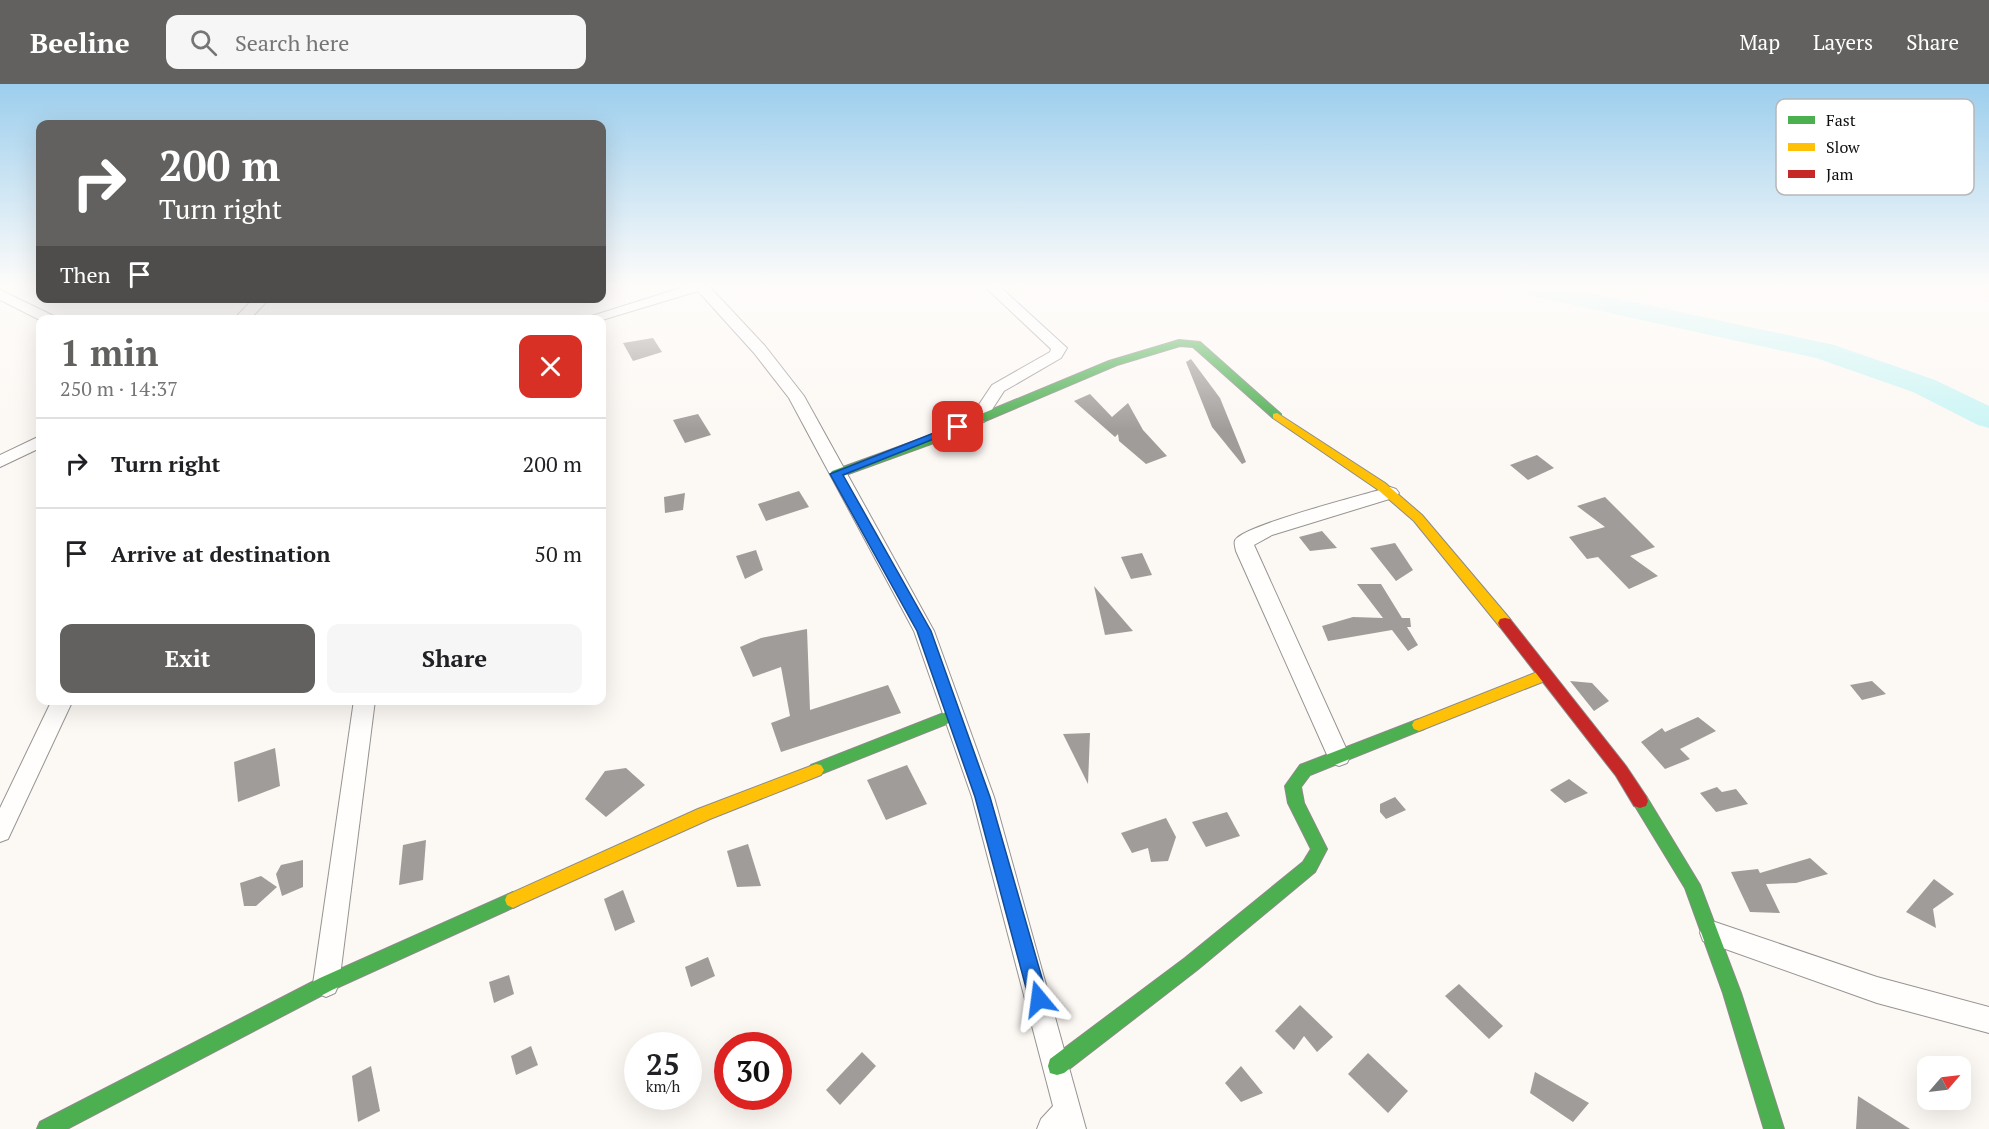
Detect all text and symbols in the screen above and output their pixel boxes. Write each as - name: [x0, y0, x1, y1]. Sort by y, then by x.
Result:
- search box: [166, 15, 586, 69]
- text: Beeline: [30, 24, 130, 61]
- icon: search: [187, 26, 220, 59]
- text: Search here: [235, 28, 349, 57]
- text: Map: [1739, 28, 1780, 56]
- text: Layers: [1813, 28, 1873, 56]
- text: Share: [1906, 28, 1959, 56]
- legend: [1776, 99, 1974, 195]
- text: Fast: [1826, 109, 1856, 131]
- text: Slow: [1826, 136, 1860, 158]
- text: 200 m: [159, 137, 280, 193]
- icon: right: [60, 144, 138, 222]
- text: Jam: [1826, 163, 1854, 185]
- text: Turn right: [159, 191, 282, 227]
- icon: arrive: [123, 258, 156, 291]
- text: Then: [60, 260, 111, 289]
- text: 1 min: [60, 329, 158, 376]
- button: close: [519, 335, 582, 398]
- text: 250 m · 14:37: [60, 375, 178, 402]
- pin: [932, 401, 983, 452]
- icon: arrive: [941, 410, 974, 443]
- icon: right: [60, 447, 93, 480]
- text: Turn right: [111, 449, 220, 478]
- text: 200 m: [522, 449, 582, 478]
- icon: arrive: [60, 537, 93, 570]
- text: Arrive at destination: [111, 539, 330, 568]
- text: 50 m: [534, 539, 582, 568]
- button: Exit: [60, 624, 315, 693]
- button: Share: [327, 624, 582, 693]
- position arrow: [1007, 967, 1071, 1031]
- speed limit sign: 30: [714, 1032, 792, 1110]
- text: 25: [646, 1044, 680, 1084]
- north arrow: [1917, 1056, 1971, 1110]
- map controls: [1917, 1056, 1971, 1110]
- text: km/h: [646, 1076, 680, 1096]

